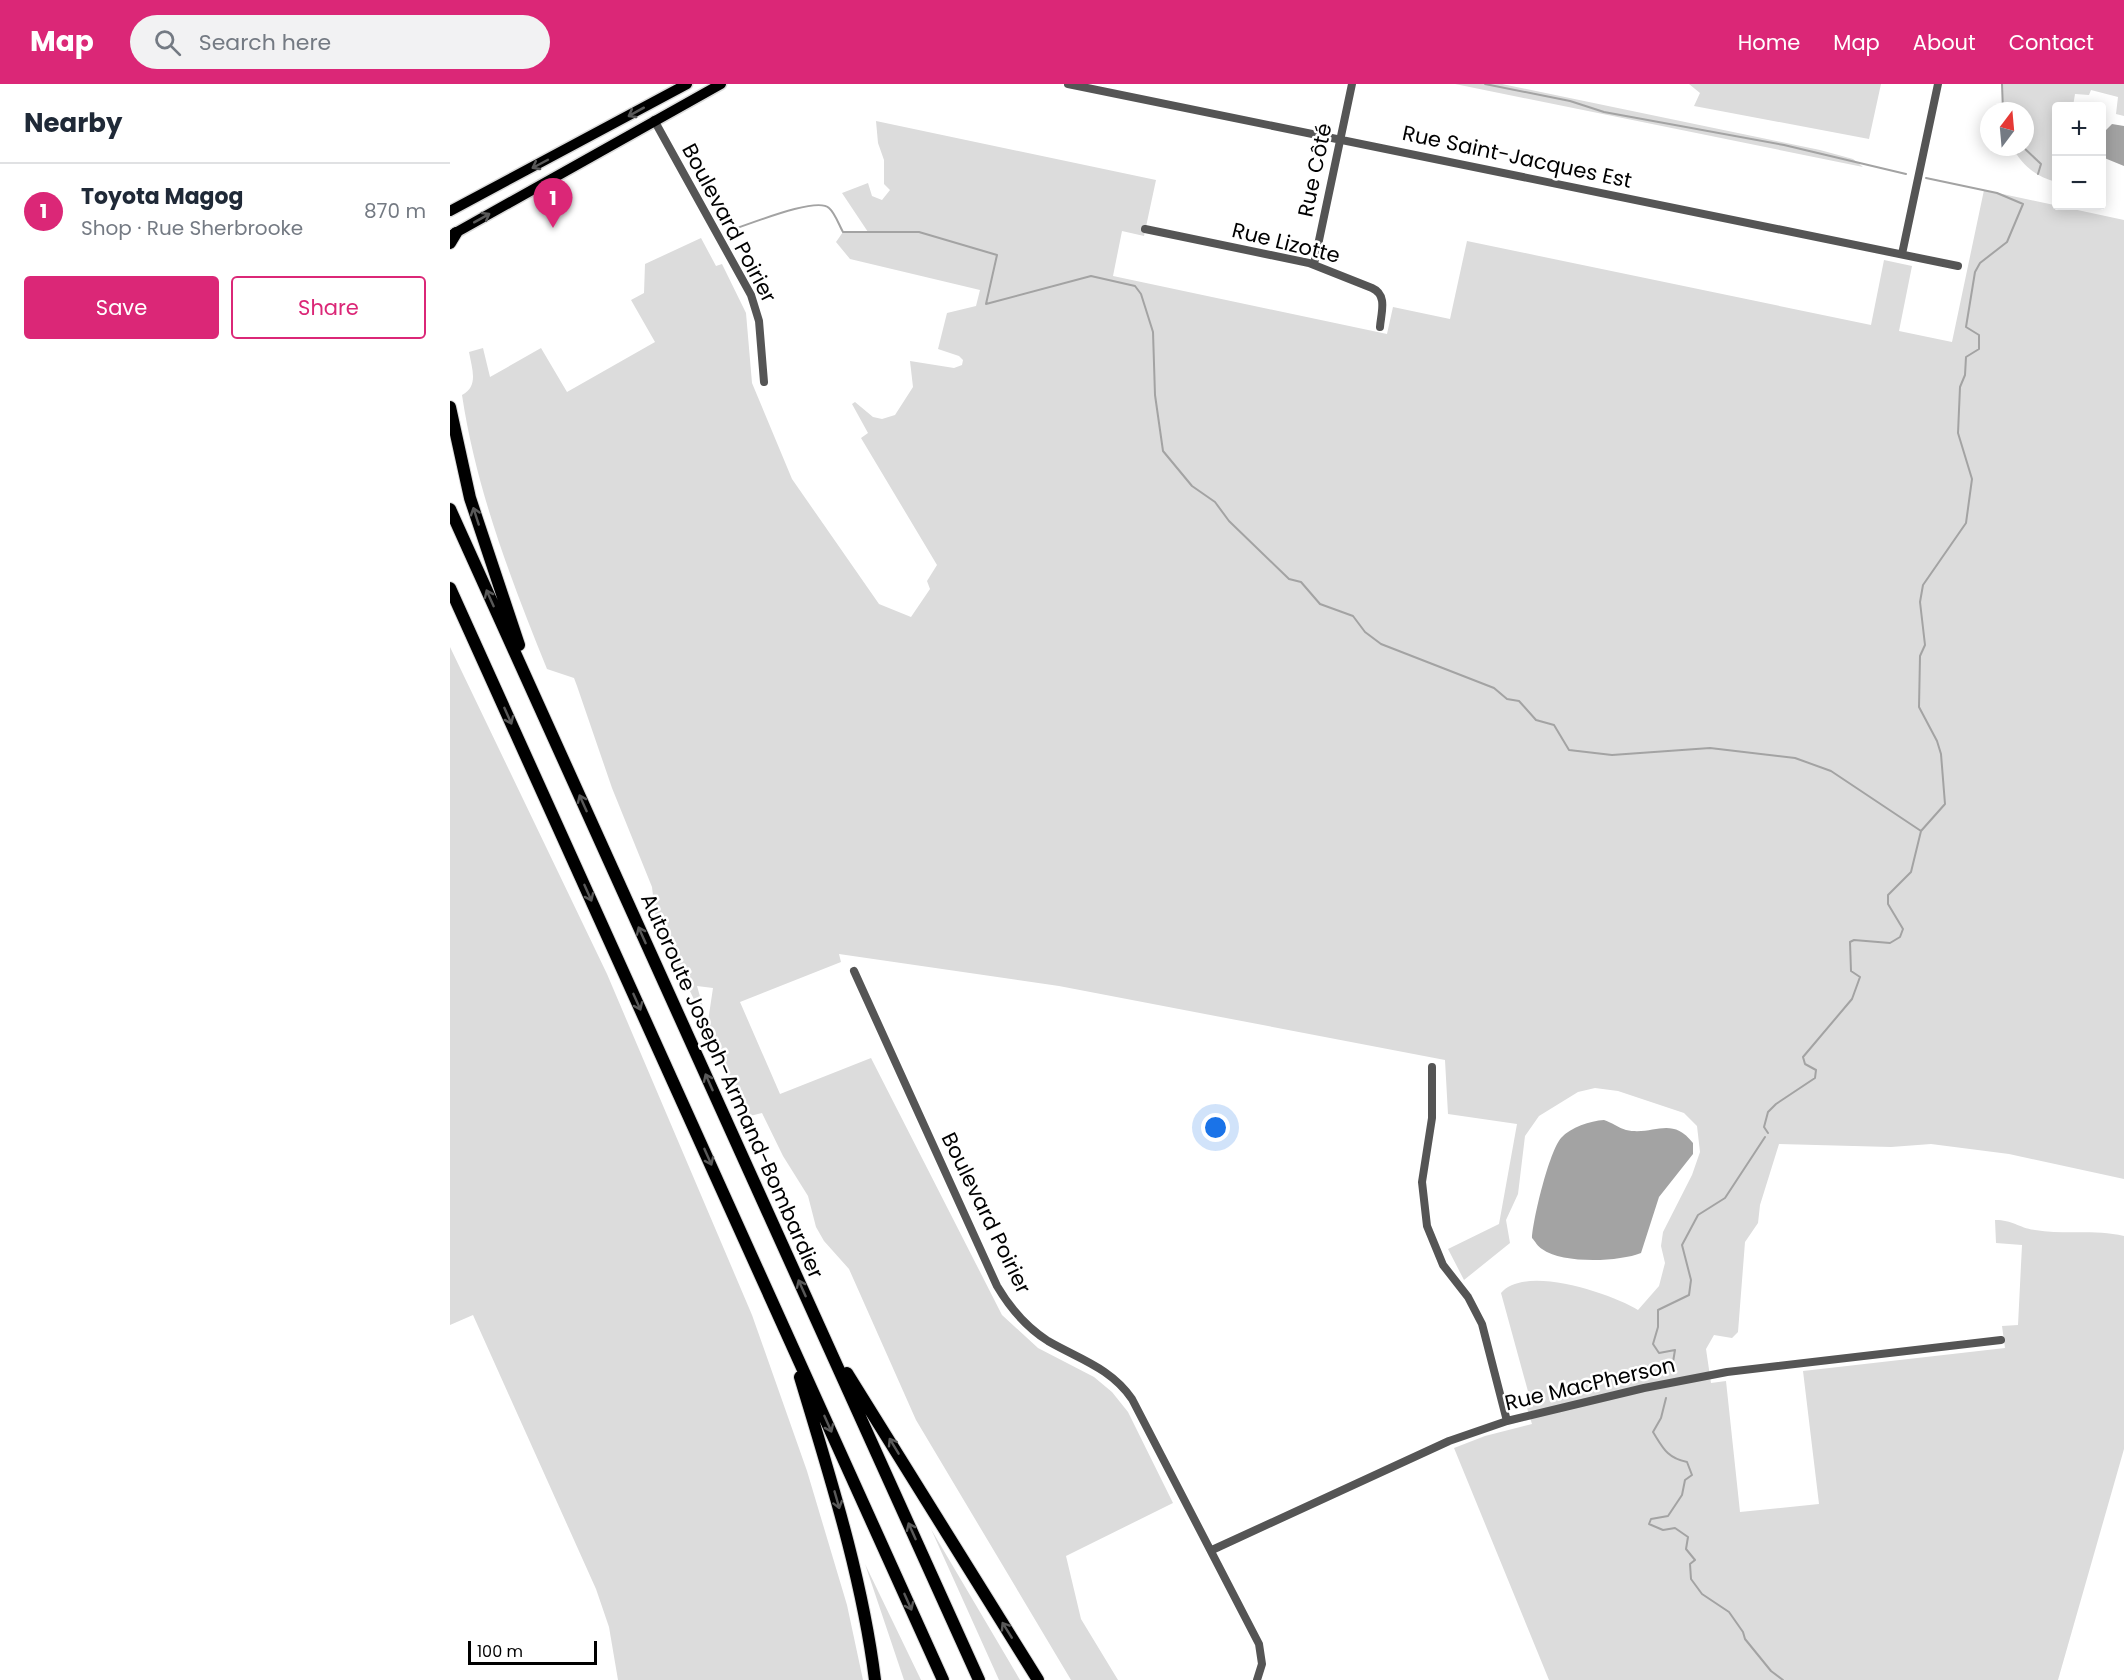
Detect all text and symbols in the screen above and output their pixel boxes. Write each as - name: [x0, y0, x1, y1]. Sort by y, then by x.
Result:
- search box: [130, 15, 550, 69]
- text: Map: [30, 22, 94, 61]
- icon: search: [151, 26, 184, 59]
- text: Search here: [199, 27, 331, 58]
- text: Home: [1738, 28, 1800, 57]
- text: Map: [1833, 28, 1880, 57]
- text: About: [1913, 28, 1976, 57]
- text: Contact: [2009, 28, 2094, 57]
- north arrow: [1980, 102, 2034, 156]
- map controls: [2052, 102, 2106, 210]
- button: +: [2052, 102, 2106, 156]
- text: Nearby: [24, 105, 122, 141]
- one-way arrow: [628, 107, 646, 118]
- street label: Rue Saint-Jacques Est: [1400, 118, 1634, 195]
- street label: Rue Côté: [1290, 120, 1339, 219]
- street label: Boulevard Poirier: [675, 138, 784, 307]
- button: −: [2052, 156, 2106, 210]
- one-way arrow: [531, 159, 549, 170]
- pin: 1: [534, 178, 572, 228]
- text: Toyota Magog: [81, 181, 244, 212]
- text: 1: [40, 197, 47, 225]
- text: 870 m: [364, 197, 426, 225]
- one-way arrow: [473, 212, 490, 224]
- text: Shop · Rue Sherbrooke: [81, 214, 303, 242]
- street label: Rue Lizotte: [1229, 215, 1343, 270]
- button: Save: [24, 276, 219, 339]
- button: Share: [231, 276, 426, 339]
- one-way arrow: [469, 507, 480, 526]
- one-way arrow: [484, 590, 496, 608]
- one-way arrow: [502, 706, 514, 724]
- one-way arrow: [577, 795, 588, 813]
- one-way arrow: [583, 884, 594, 902]
- street label: Autoroute Joseph-Armand-Bombardier: [634, 889, 831, 1283]
- one-way arrow: [636, 926, 648, 944]
- one-way arrow: [632, 993, 644, 1011]
- one-way arrow: [703, 1074, 715, 1092]
- your location: [1201, 1113, 1230, 1142]
- street label: Boulevard Poirier: [935, 1127, 1038, 1298]
- one-way arrow: [703, 1148, 714, 1166]
- one-way arrow: [796, 1280, 807, 1298]
- street label: Rue MacPherson: [1502, 1350, 1678, 1417]
- one-way arrow: [823, 1415, 835, 1433]
- one-way arrow: [887, 1438, 899, 1455]
- one-way arrow: [832, 1490, 843, 1509]
- one-way arrow: [905, 1522, 916, 1540]
- one-way arrow: [903, 1593, 915, 1611]
- one-way arrow: [1001, 1622, 1013, 1639]
- scale bar: [468, 1638, 597, 1666]
- text: 100 m: [477, 1640, 523, 1663]

